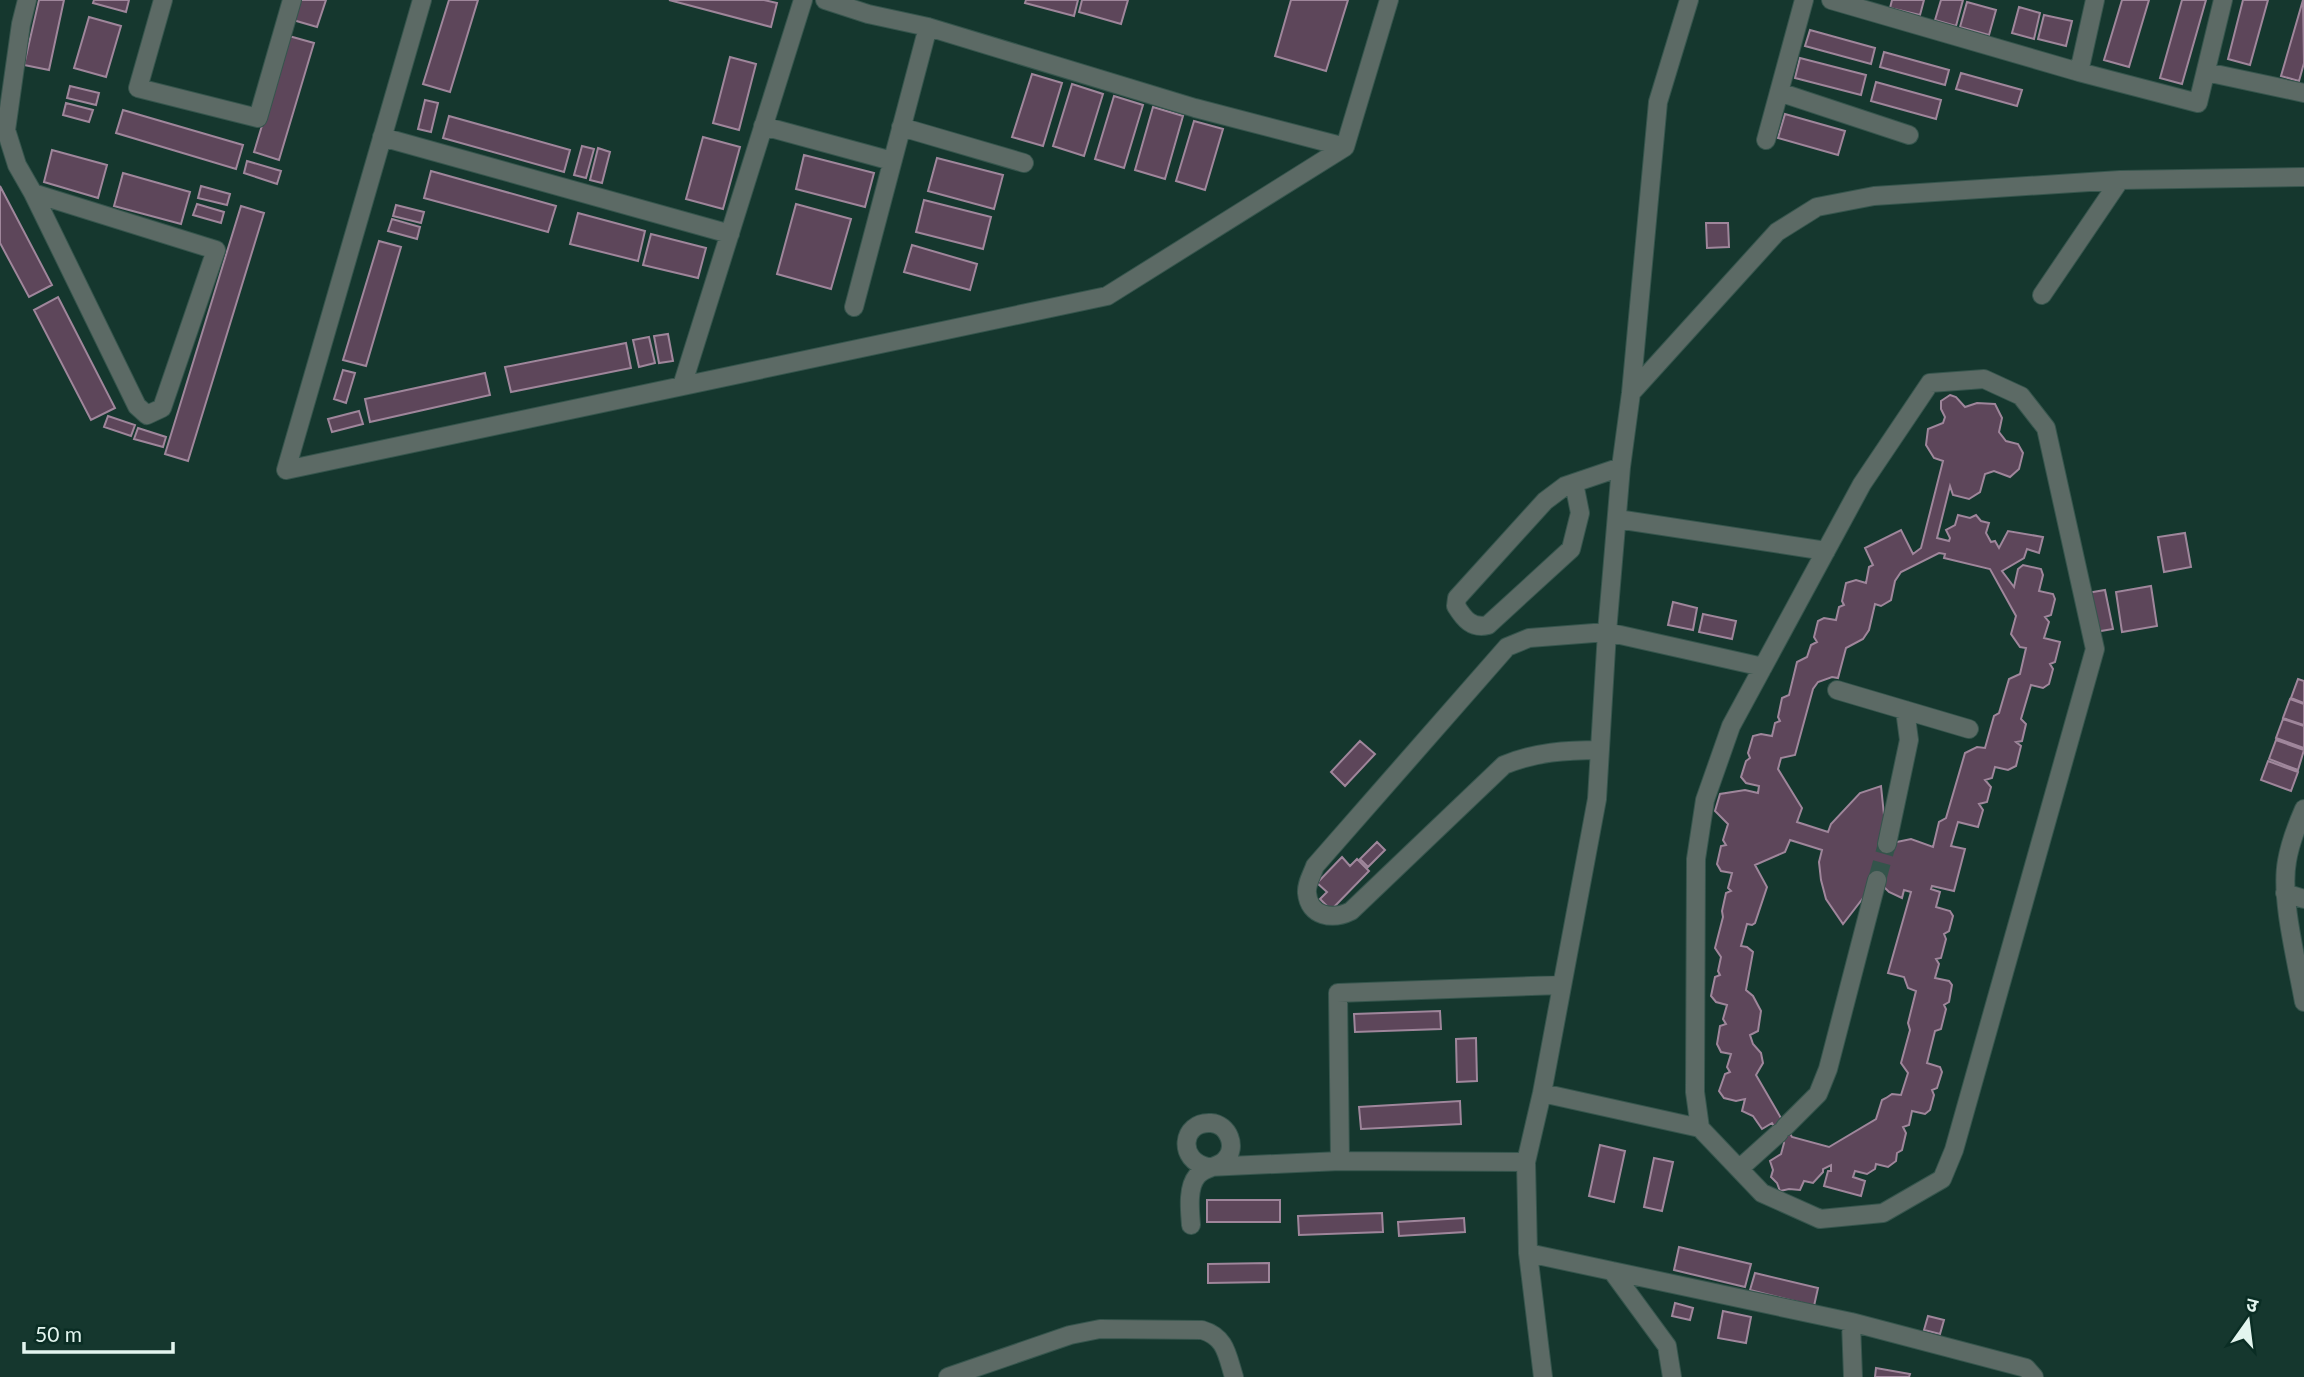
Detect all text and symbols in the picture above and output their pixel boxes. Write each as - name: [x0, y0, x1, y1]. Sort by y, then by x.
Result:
- north arrow: [2213, 1286, 2283, 1356]
- text: उ: [2244, 1292, 2261, 1317]
- scale bar: [24, 1310, 173, 1354]
- text: 50 m: [35, 1321, 82, 1346]

